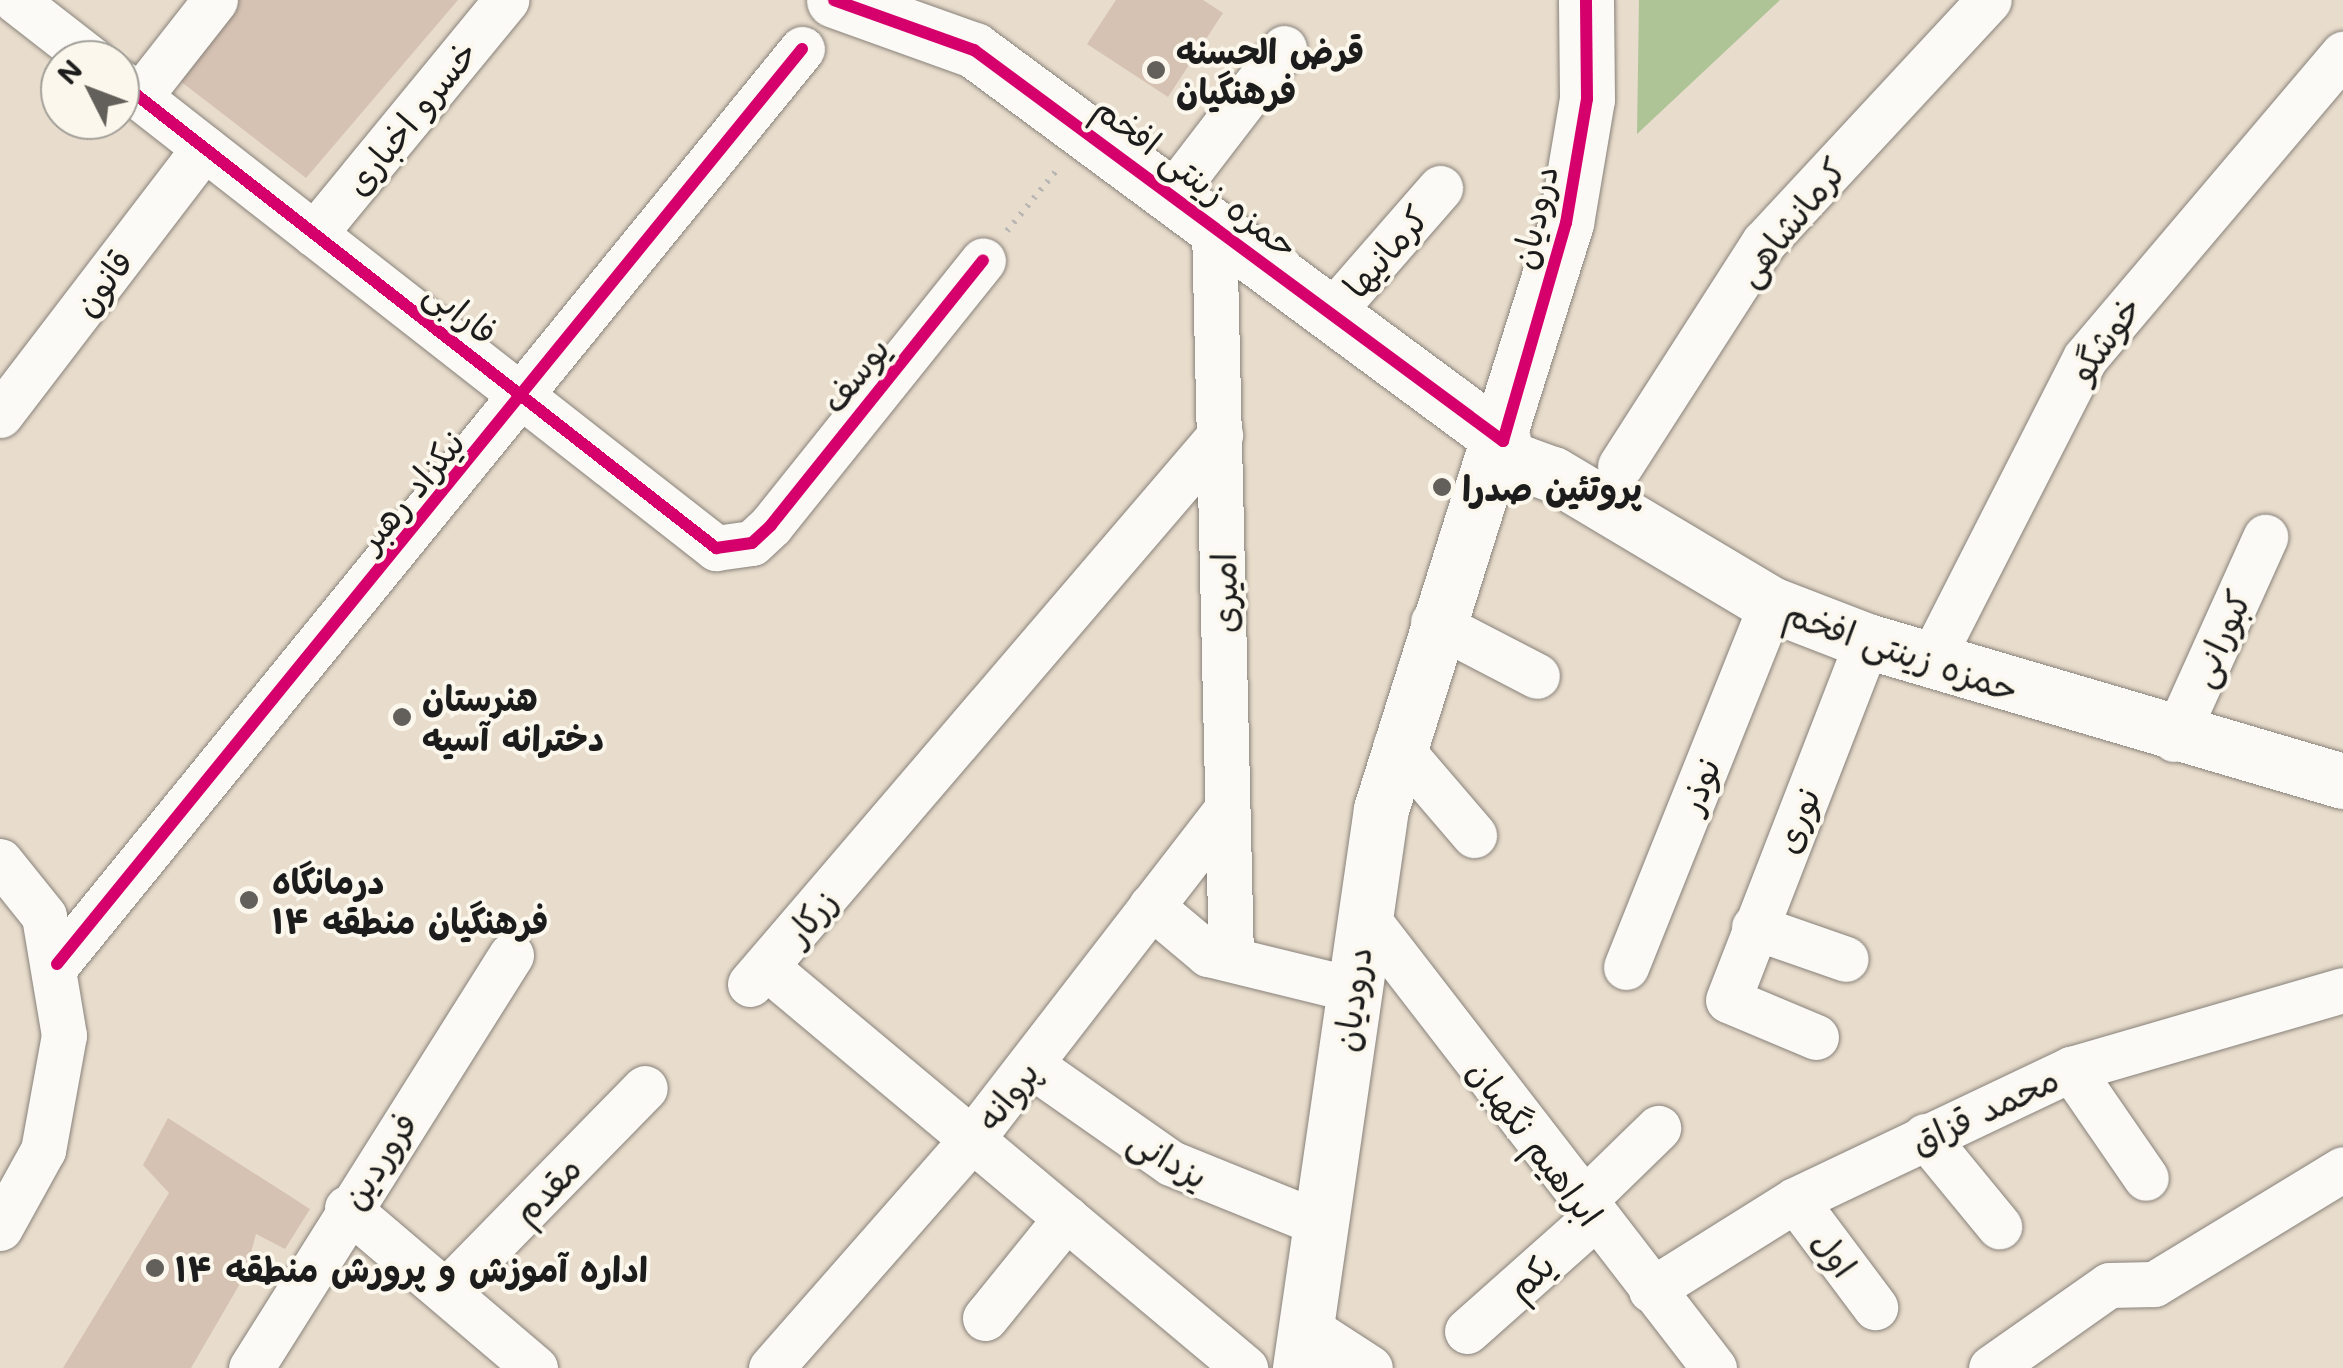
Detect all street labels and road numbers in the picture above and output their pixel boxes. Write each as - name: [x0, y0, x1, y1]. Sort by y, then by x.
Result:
- street label: خسرو اخباری: [335, 31, 485, 203]
- street label: حمزه زینتی افخم: [1087, 86, 1307, 266]
- street label: کرمانشاهی: [1726, 149, 1854, 293]
- street label: درودیان: [1501, 161, 1565, 273]
- street label: کرمانیها: [1334, 196, 1436, 306]
- street label: قانون: [63, 240, 141, 324]
- street label: فارابی: [417, 270, 507, 352]
- street label: خوشگو: [2059, 287, 2149, 389]
- street label: یوسف: [811, 328, 897, 420]
- street label: نیکزاد رهبر: [348, 421, 472, 559]
- street label: امیری: [1201, 552, 1245, 634]
- street label: کبورانی: [2179, 583, 2259, 693]
- street label: حمزه زینتی افخم: [1780, 590, 2024, 710]
- street label: نوذر: [1668, 751, 1728, 819]
- street label: نوری: [1764, 781, 1828, 859]
- street label: زرکار: [775, 880, 845, 952]
- street label: درودیان: [1323, 944, 1379, 1054]
- street label: ابراهیم نگهبان: [1460, 1050, 1612, 1234]
- street label: پروانه: [966, 1051, 1046, 1139]
- street label: محمد قزاق: [1903, 1056, 2065, 1162]
- street label: فروردین: [331, 1104, 425, 1216]
- street label: یزدانی: [1122, 1118, 1216, 1196]
- street label: مقدم: [503, 1146, 589, 1232]
- street label: اول: [1804, 1221, 1866, 1285]
- street label: یکم: [1498, 1243, 1562, 1307]

